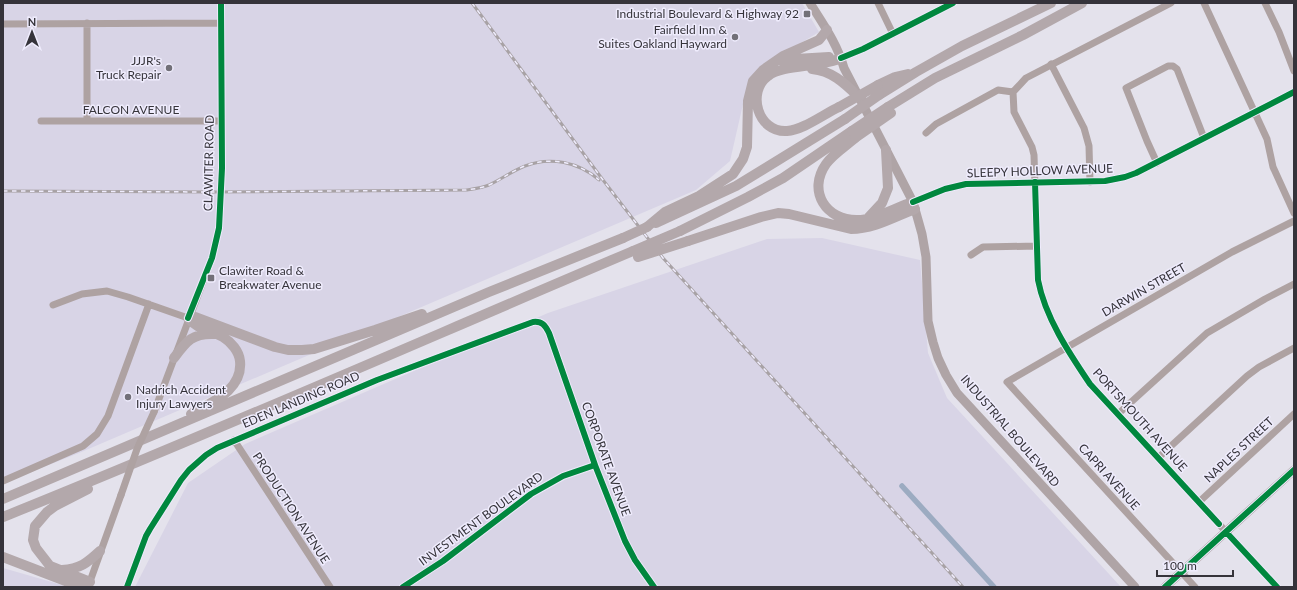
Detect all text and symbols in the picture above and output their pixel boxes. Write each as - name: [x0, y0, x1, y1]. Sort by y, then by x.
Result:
- place label: Industrial Boulevard & Highway 92: [616, 6, 799, 21]
- marker: Industrial Boulevard & Highway 92: [802, 9, 812, 19]
- north arrow: [12, 12, 52, 52]
- text: N: [28, 15, 36, 28]
- place label: Fairfield Inn & Suites Oakland Hayward: [598, 22, 727, 51]
- marker: Fairfield Inn & Suites Oakland Hayward: [730, 32, 740, 42]
- place label: JJJR's Truck Repair: [96, 53, 162, 82]
- marker: JJJR's Truck Repair: [164, 63, 174, 73]
- street label: FALCON AVENUE: [83, 102, 179, 117]
- street label: CLAWITER ROAD: [200, 115, 217, 211]
- street label: SLEEPY HOLLOW AVENUE: [967, 160, 1113, 181]
- street label: DARWIN STREET: [1099, 259, 1188, 320]
- place label: Clawiter Road & Breakwater Avenue: [219, 263, 322, 292]
- marker: Clawiter Road & Breakwater Avenue: [206, 273, 216, 283]
- street label: PORTSMOUTH AVENUE: [1090, 365, 1191, 474]
- street label: EDEN LANDING ROAD: [240, 368, 362, 431]
- street label: INDUSTRIAL BOULEVARD: [958, 372, 1063, 490]
- place label: Nadrich Accident Injury Lawyers: [136, 382, 227, 411]
- marker: Nadrich Accident Injury Lawyers: [123, 392, 133, 402]
- street label: CORPORATE AVENUE: [579, 400, 634, 518]
- street label: NAPLES STREET: [1201, 414, 1276, 486]
- street label: CAPRI AVENUE: [1076, 440, 1143, 513]
- street label: PRODUCTION AVENUE: [250, 449, 333, 566]
- street label: INVESTMENT BOULEVARD: [416, 469, 546, 569]
- scale bar: [1157, 552, 1233, 578]
- text: 100 m: [1163, 558, 1197, 573]

